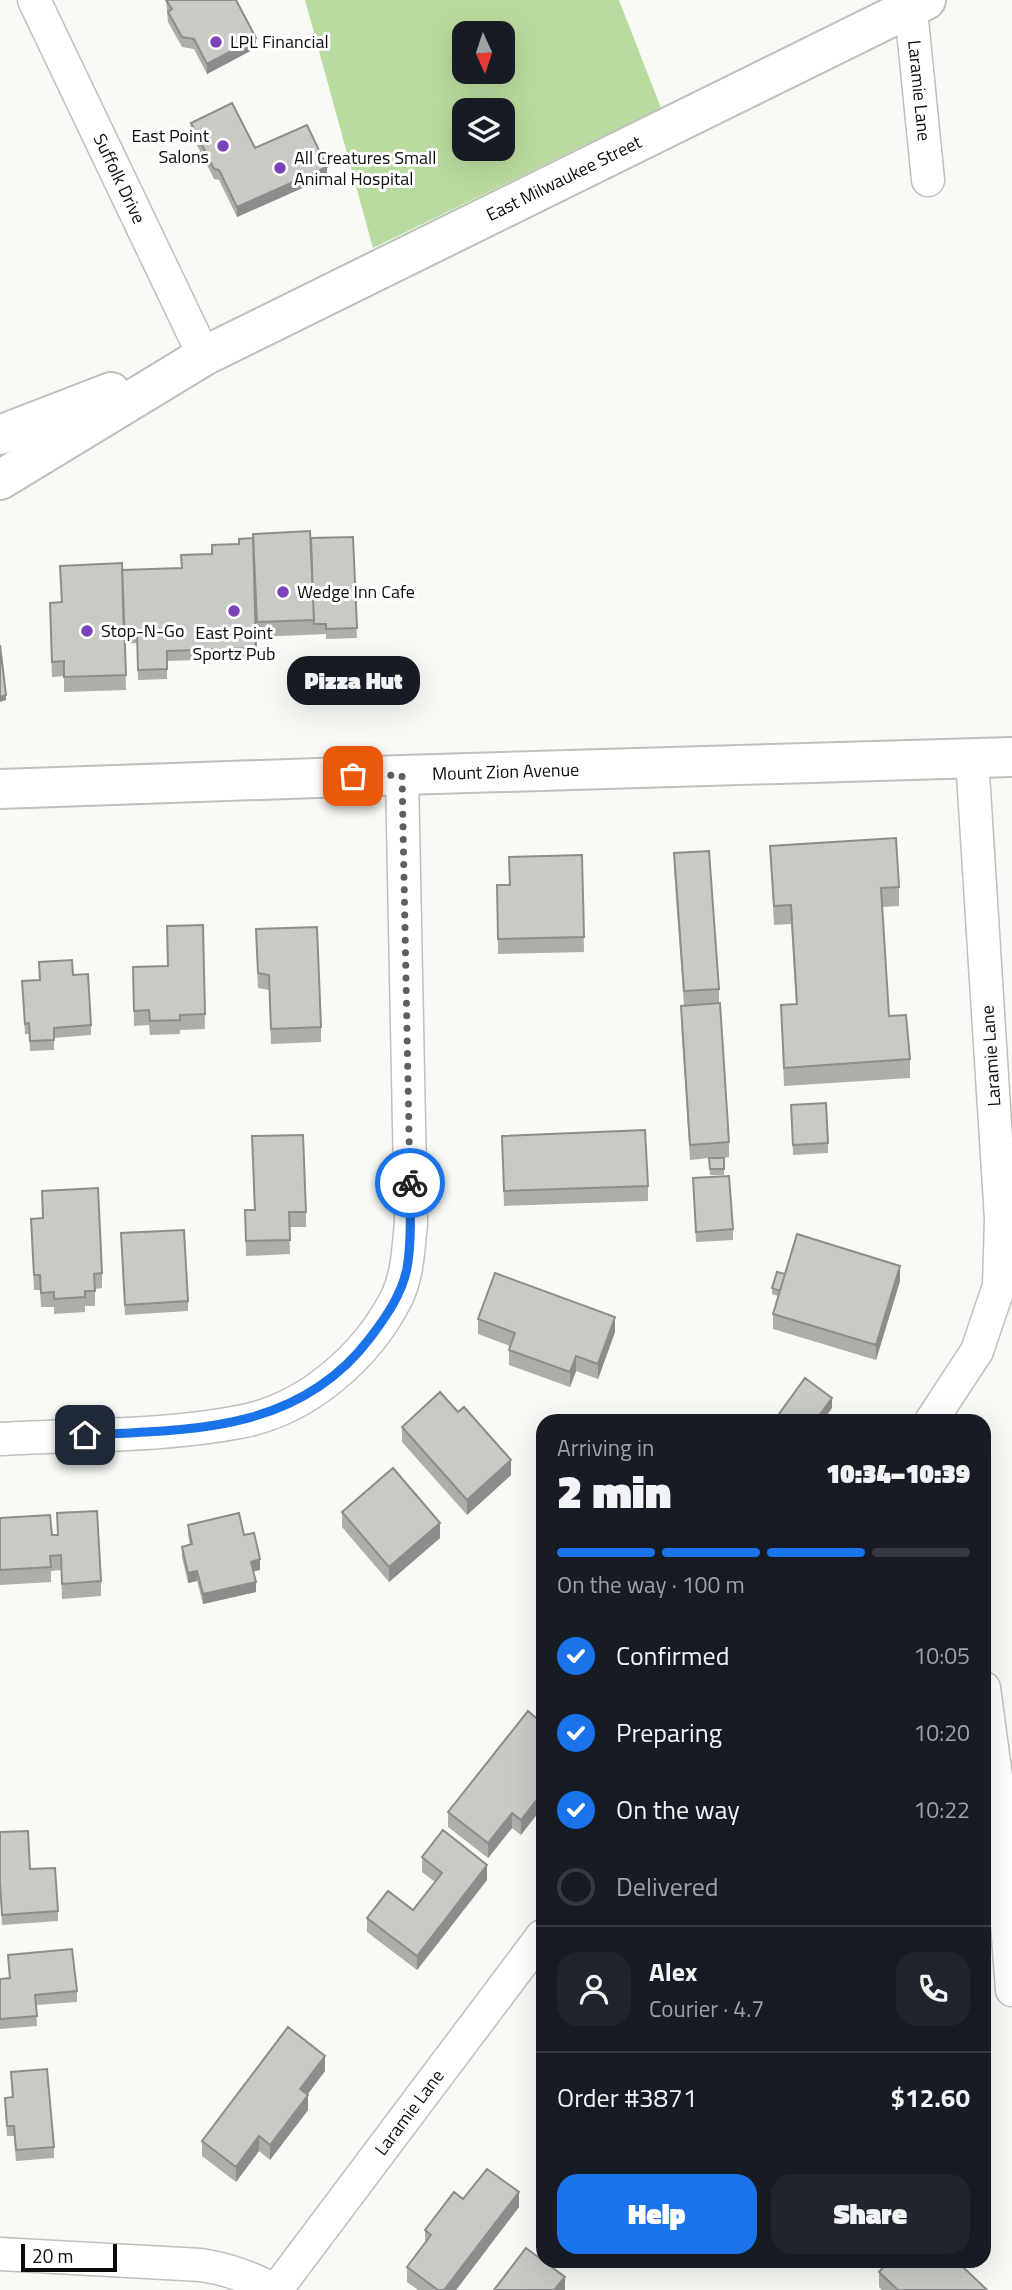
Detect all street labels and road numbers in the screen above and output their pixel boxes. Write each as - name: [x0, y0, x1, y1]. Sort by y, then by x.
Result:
- street label: Laramie Lane: [901, 39, 938, 142]
- street label: East Milwaukee Street: [481, 128, 647, 228]
- street label: Suffolk Drive: [87, 129, 153, 228]
- street label: Mount Zion Avenue: [432, 756, 580, 787]
- street label: Laramie Lane: [973, 1005, 1008, 1108]
- street label: Laramie Lane: [368, 2064, 450, 2161]

